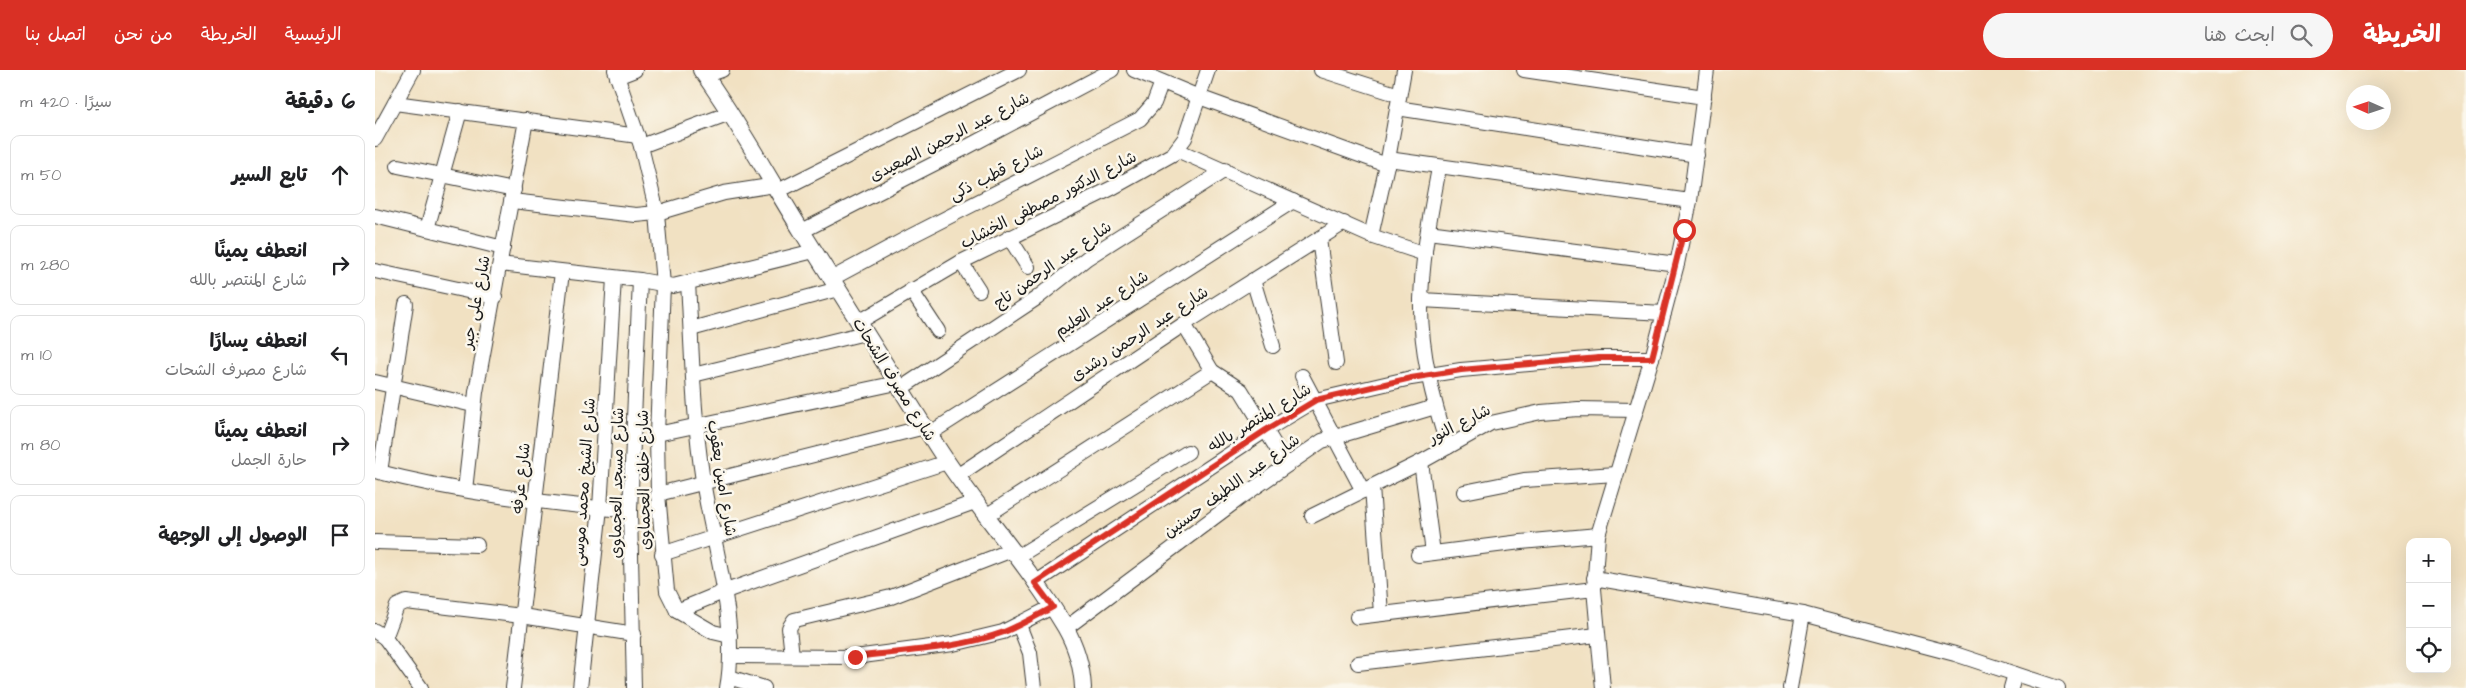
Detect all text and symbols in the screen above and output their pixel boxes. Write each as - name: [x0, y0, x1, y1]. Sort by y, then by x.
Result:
- search box: [1983, 13, 2333, 58]
- text: الخريطة: [2363, 18, 2441, 52]
- icon: search: [2287, 21, 2315, 49]
- text: اتصل بنا: [25, 22, 86, 47]
- text: من نحن: [114, 22, 173, 47]
- text: الخريطة: [201, 22, 257, 47]
- text: الرئيسية: [285, 22, 341, 47]
- text: ابحث هنا: [2204, 22, 2275, 49]
- north arrow: [2346, 85, 2391, 130]
- text: 6 دقيقة: [285, 87, 355, 116]
- street label: شارع عبد الرحمن الصعيدى: [866, 87, 1033, 187]
- text: سيرًا · 420 m: [20, 91, 112, 113]
- street label: شارع قطب ذكى: [946, 140, 1047, 206]
- street label: شارع الدكتور مصطفى الخشاب: [956, 146, 1140, 254]
- icon: ahead: [326, 161, 354, 189]
- text: تابع السير: [232, 162, 307, 189]
- text: 50 m: [21, 164, 61, 186]
- street label: شارع عبد الرحمن تاج: [989, 216, 1116, 314]
- route start: [1673, 219, 1696, 242]
- text: انعطف يمينًا: [215, 238, 307, 265]
- icon: right: [326, 251, 354, 279]
- text: 280 m: [21, 254, 69, 276]
- street label: شارع على جبر: [456, 254, 496, 353]
- street label: شارع عبد العليم: [1050, 265, 1153, 343]
- text: شارع المنتصر بالله: [190, 269, 307, 291]
- street label: شارع عبد الرحمن رشدى: [1067, 281, 1213, 387]
- street label: شارع مصرف الشحات: [847, 314, 941, 446]
- text: انعطف يسارًا: [210, 328, 307, 355]
- icon: left: [326, 341, 354, 369]
- text: 10 m: [21, 344, 52, 366]
- text: شارع مصرف الشحات: [165, 359, 307, 381]
- street label: شارع المنتصر بالله: [1204, 378, 1315, 458]
- street label: شارع الشيخ محمد موسى: [567, 397, 601, 567]
- street label: شارع النور: [1423, 399, 1494, 450]
- street label: شارع مسجد العجماوى: [605, 407, 629, 559]
- street label: شارع خلف العجماوى: [632, 410, 656, 550]
- text: انعطف يمينًا: [215, 418, 307, 445]
- street label: شارع امين يعقوب: [702, 418, 742, 538]
- street label: شارع عبد اللطيف حسنين: [1159, 429, 1304, 543]
- icon: right: [326, 431, 354, 459]
- text: 80 m: [21, 434, 60, 456]
- street label: شارع عرفه: [506, 441, 536, 515]
- text: حارة الجمل: [231, 449, 307, 471]
- icon: arrive: [326, 521, 354, 549]
- text: الوصول إلى الوجهة: [158, 522, 307, 549]
- map controls: [2406, 538, 2451, 673]
- button: +: [2406, 538, 2451, 583]
- button: −: [2406, 583, 2451, 628]
- button: locate: [2406, 628, 2451, 673]
- route end: [844, 646, 867, 669]

